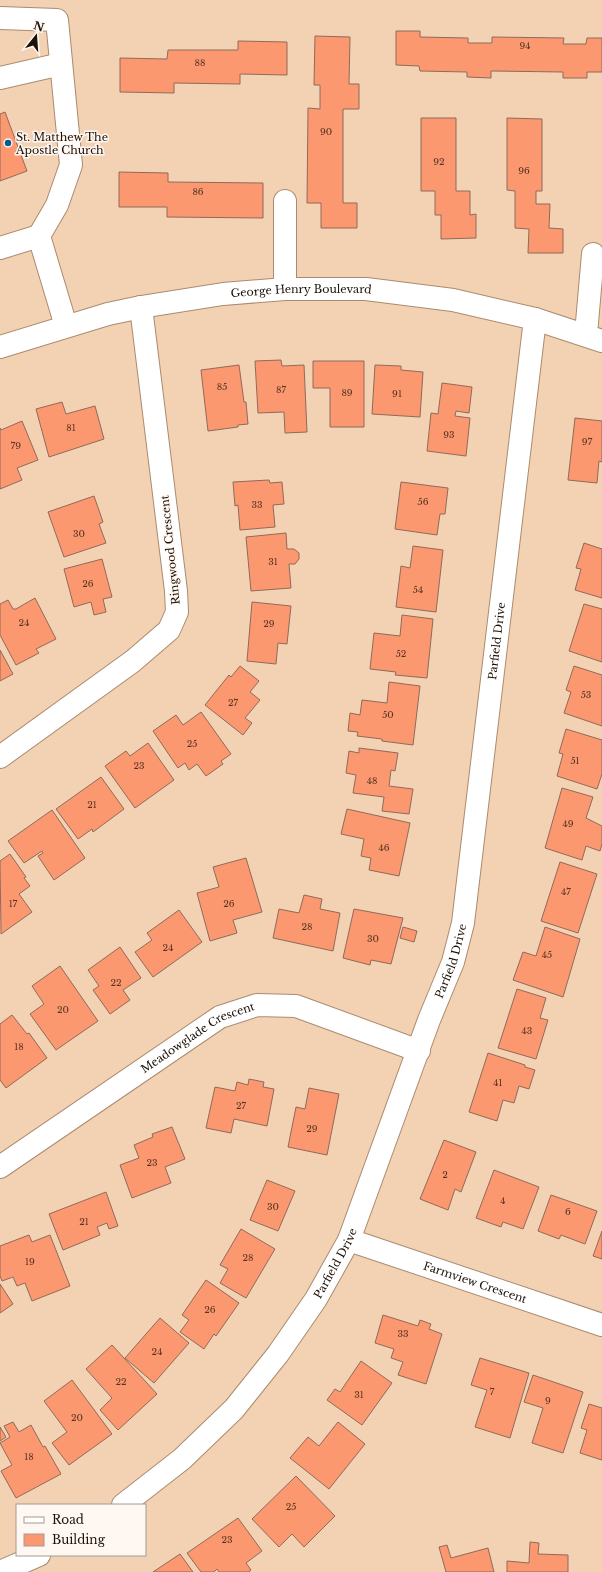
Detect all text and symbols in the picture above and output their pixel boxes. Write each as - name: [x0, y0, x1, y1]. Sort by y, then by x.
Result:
- north arrow: [16, 16, 56, 56]
- text: N: [32, 18, 47, 35]
- house number: 94: [519, 40, 531, 51]
- house number: 88: [195, 57, 205, 68]
- house number: 90: [320, 126, 332, 137]
- place label: St. Matthew The Apostle Church: [15, 130, 108, 157]
- marker: St. Matthew The Apostle Church: [3, 138, 13, 148]
- house number: 92: [433, 156, 445, 167]
- house number: 96: [518, 165, 530, 176]
- house number: 86: [192, 186, 204, 197]
- street label: George Henry Boulevard: [230, 282, 373, 300]
- house number: 85: [217, 381, 227, 392]
- house number: 87: [276, 384, 286, 395]
- house number: 89: [341, 387, 353, 398]
- house number: 91: [392, 388, 402, 399]
- house number: 81: [66, 422, 76, 433]
- house number: 93: [443, 429, 455, 440]
- house number: 97: [582, 436, 593, 447]
- house number: 79: [11, 440, 21, 451]
- street label: Ringwood Crescent: [157, 494, 183, 605]
- house number: 56: [418, 496, 429, 507]
- house number: 33: [251, 499, 263, 510]
- house number: 30: [73, 528, 85, 539]
- house number: 31: [268, 556, 278, 567]
- house number: 26: [82, 578, 94, 589]
- house number: 54: [413, 584, 423, 595]
- street label: Parfield Drive: [485, 601, 508, 680]
- house number: 24: [19, 617, 29, 628]
- house number: 29: [263, 618, 275, 629]
- house number: 52: [396, 648, 406, 659]
- house number: 53: [581, 689, 591, 700]
- house number: 27: [228, 697, 239, 708]
- house number: 50: [382, 709, 394, 720]
- house number: 25: [187, 738, 197, 749]
- house number: 51: [570, 755, 580, 766]
- house number: 23: [133, 760, 145, 771]
- house number: 48: [367, 775, 377, 786]
- house number: 21: [87, 799, 97, 810]
- house number: 49: [562, 818, 574, 829]
- house number: 46: [378, 842, 390, 853]
- house number: 47: [561, 886, 571, 897]
- house number: 17: [9, 898, 18, 909]
- house number: 26: [223, 898, 235, 909]
- house number: 28: [302, 921, 313, 932]
- street label: Parfield Drive: [432, 922, 470, 1000]
- house number: 30: [367, 933, 379, 944]
- house number: 24: [163, 942, 173, 953]
- house number: 45: [542, 949, 552, 960]
- house number: 22: [110, 977, 122, 988]
- street label: Meadowglade Crescent: [138, 999, 257, 1076]
- house number: 20: [57, 1004, 69, 1015]
- house number: 43: [522, 1025, 532, 1036]
- house number: 18: [14, 1041, 24, 1052]
- house number: 41: [493, 1077, 503, 1088]
- house number: 27: [236, 1100, 247, 1111]
- house number: 29: [306, 1123, 318, 1134]
- house number: 23: [146, 1157, 158, 1168]
- house number: 2: [442, 1169, 448, 1180]
- house number: 4: [500, 1195, 506, 1206]
- house number: 30: [267, 1201, 279, 1212]
- house number: 6: [565, 1206, 571, 1217]
- house number: 21: [79, 1216, 89, 1227]
- street label: Parfield Drive: [311, 1226, 360, 1301]
- house number: 28: [243, 1252, 254, 1263]
- house number: 19: [25, 1256, 35, 1267]
- street label: Farmview Crescent: [422, 1259, 529, 1306]
- house number: 26: [204, 1304, 216, 1315]
- house number: 33: [397, 1328, 409, 1339]
- house number: 24: [152, 1346, 162, 1357]
- house number: 22: [115, 1376, 127, 1387]
- house number: 7: [490, 1386, 495, 1397]
- house number: 31: [354, 1389, 364, 1400]
- house number: 9: [545, 1395, 551, 1406]
- house number: 20: [71, 1412, 83, 1423]
- house number: 18: [24, 1451, 34, 1462]
- house number: 25: [286, 1501, 296, 1512]
- legend: [16, 1504, 146, 1556]
- text: Road: [52, 1512, 84, 1527]
- text: Building: [52, 1532, 106, 1547]
- house number: 23: [221, 1534, 233, 1545]

